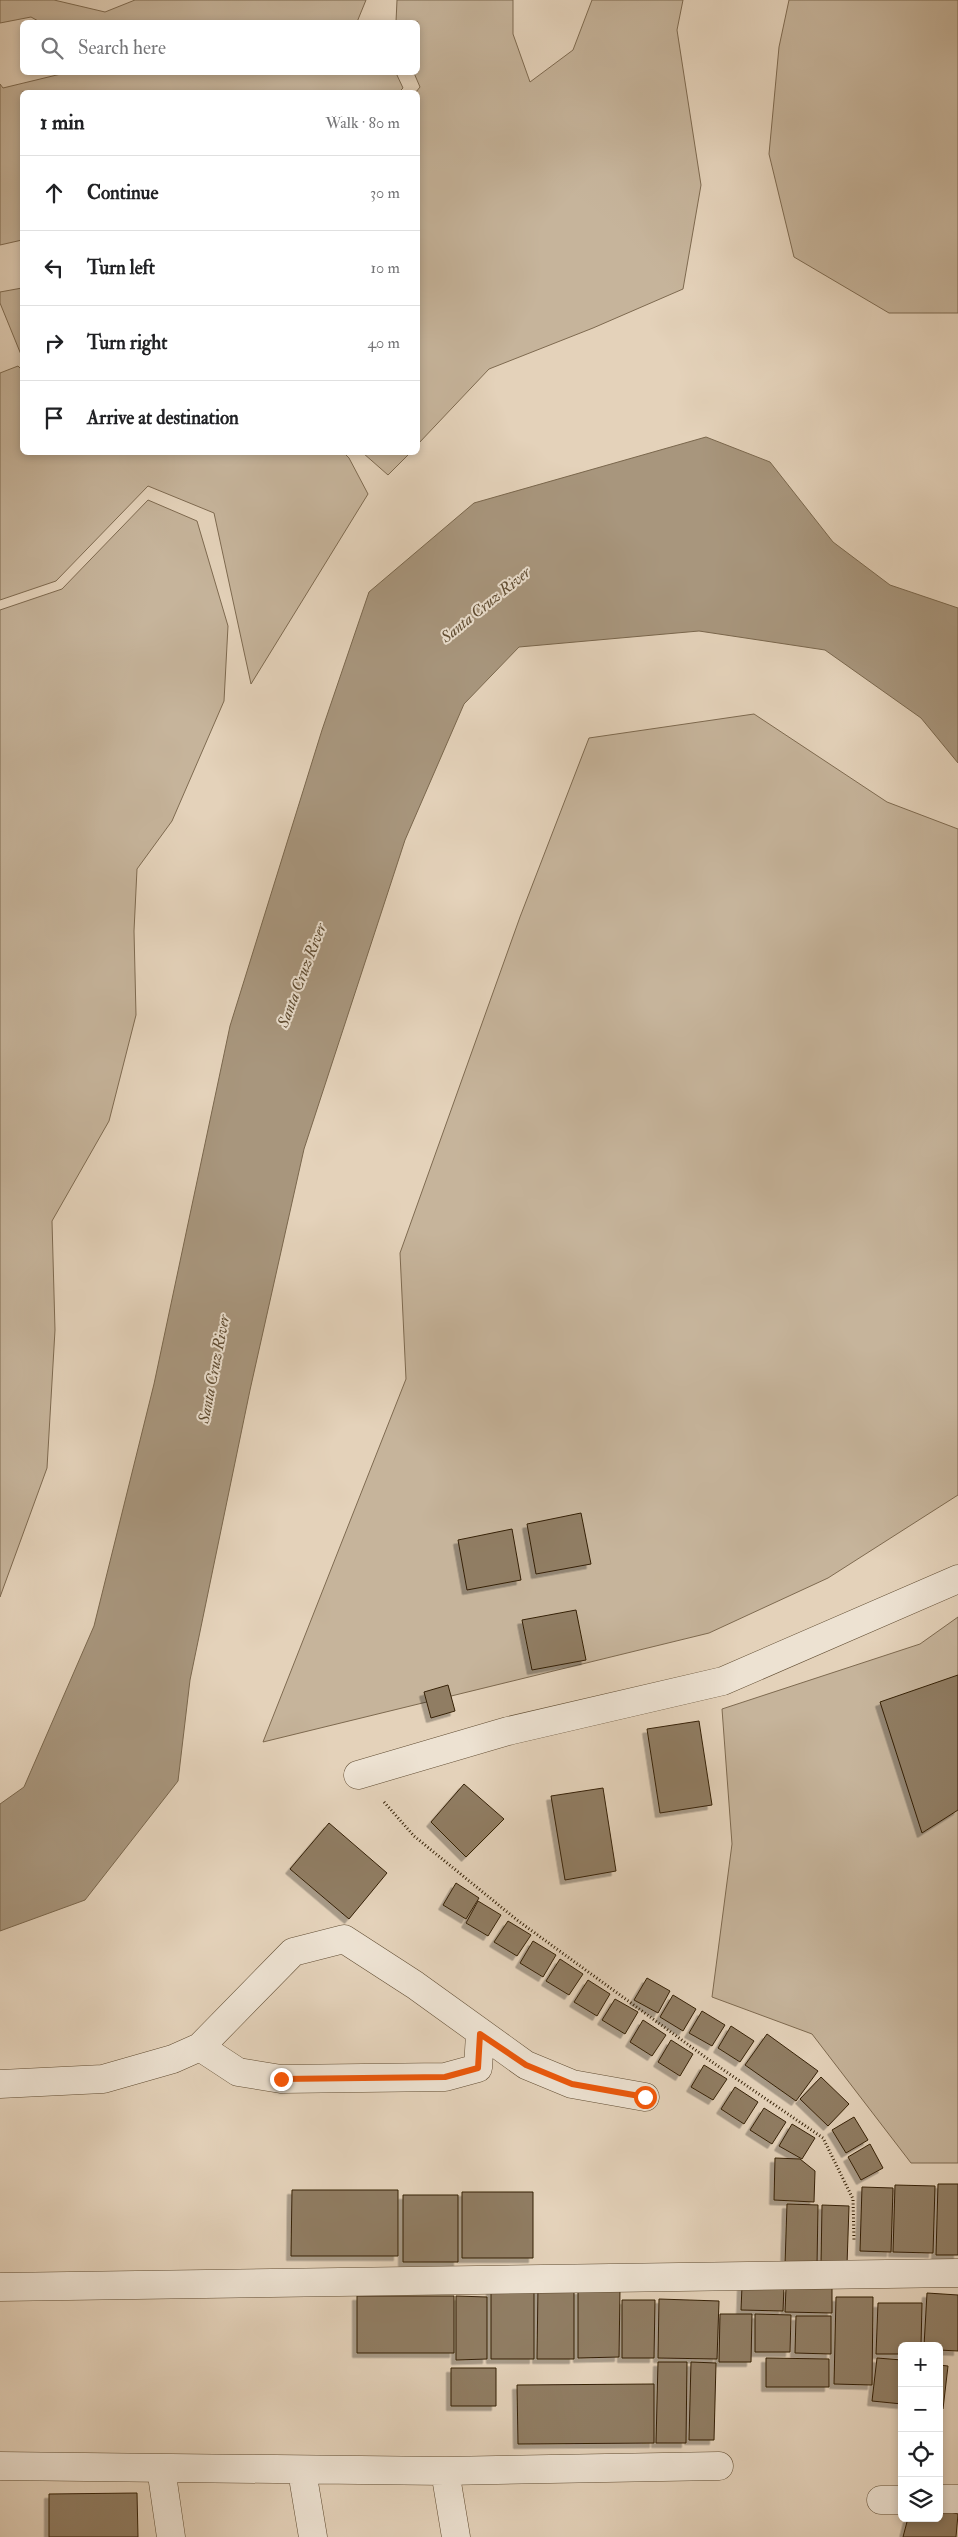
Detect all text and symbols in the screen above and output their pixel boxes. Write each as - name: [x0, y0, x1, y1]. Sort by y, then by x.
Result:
- search box: [20, 20, 420, 75]
- icon: search: [38, 34, 66, 62]
- text: Search here: [78, 36, 166, 60]
- text: 1 min: [40, 109, 85, 136]
- text: Walk · 80 m: [325, 113, 400, 133]
- icon: ahead: [40, 179, 68, 207]
- text: Continue: [87, 181, 158, 205]
- text: 30 m: [370, 183, 400, 203]
- icon: left: [40, 254, 68, 282]
- text: Turn left: [87, 256, 155, 280]
- text: 10 m: [370, 258, 400, 278]
- icon: right: [40, 329, 68, 357]
- text: Turn right: [87, 331, 167, 355]
- text: 40 m: [367, 333, 400, 353]
- icon: arrive: [40, 404, 68, 432]
- text: Arrive at destination: [87, 406, 239, 430]
- water label: Santa Cruz River: [436, 562, 535, 648]
- water label: Santa Cruz River: [273, 920, 331, 1031]
- water label: Santa Cruz River: [194, 1312, 234, 1426]
- route end: [270, 2068, 293, 2091]
- route start: [634, 2086, 657, 2109]
- map controls: [898, 2342, 943, 2522]
- button: +: [898, 2342, 943, 2387]
- button: −: [898, 2387, 943, 2432]
- button: locate: [898, 2432, 943, 2477]
- button: layers: [898, 2477, 943, 2522]

